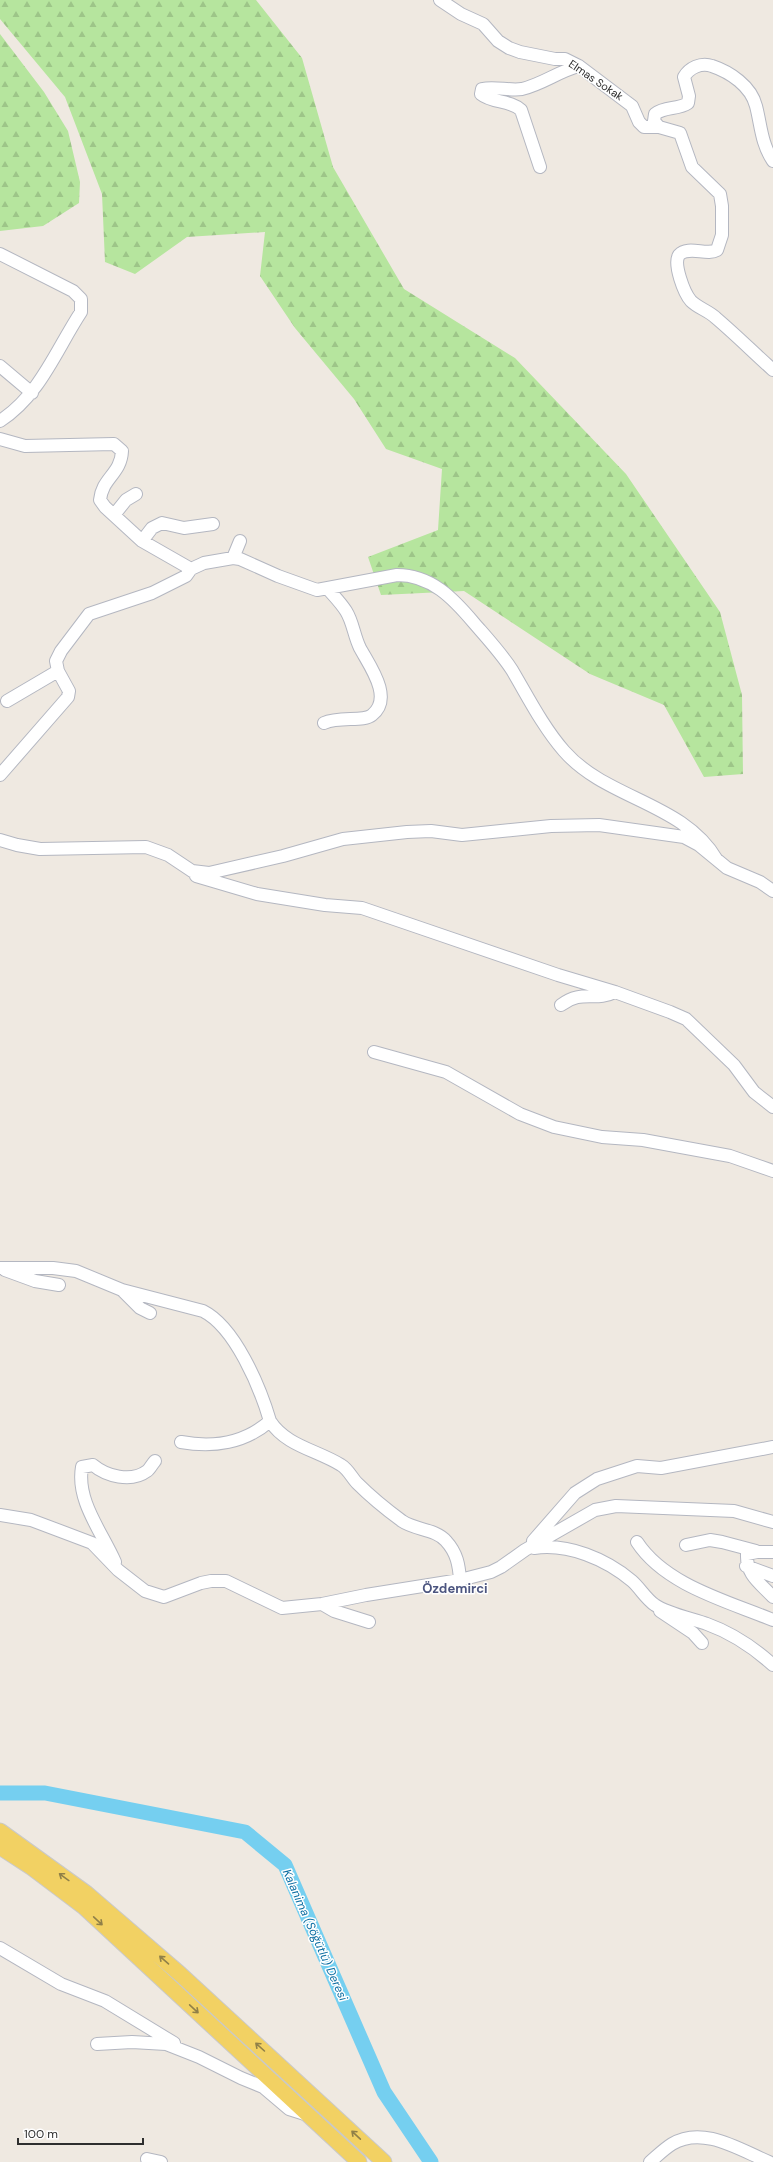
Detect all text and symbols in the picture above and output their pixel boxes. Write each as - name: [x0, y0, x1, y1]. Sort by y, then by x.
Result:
- street label: Elmas Sokak: [566, 57, 626, 104]
- district label: Özdemirci: [422, 1580, 488, 1597]
- water label: Kalanima (Söğütlü) Deresi: [279, 1867, 352, 2004]
- one-way arrow: [59, 1873, 70, 1881]
- one-way arrow: [93, 1916, 104, 1925]
- one-way arrow: [159, 1956, 169, 1965]
- one-way arrow: [189, 2004, 199, 2013]
- one-way arrow: [255, 2043, 265, 2052]
- scale bar: [18, 2120, 143, 2146]
- text: 100 m: [24, 2126, 58, 2142]
- one-way arrow: [351, 2131, 361, 2140]

